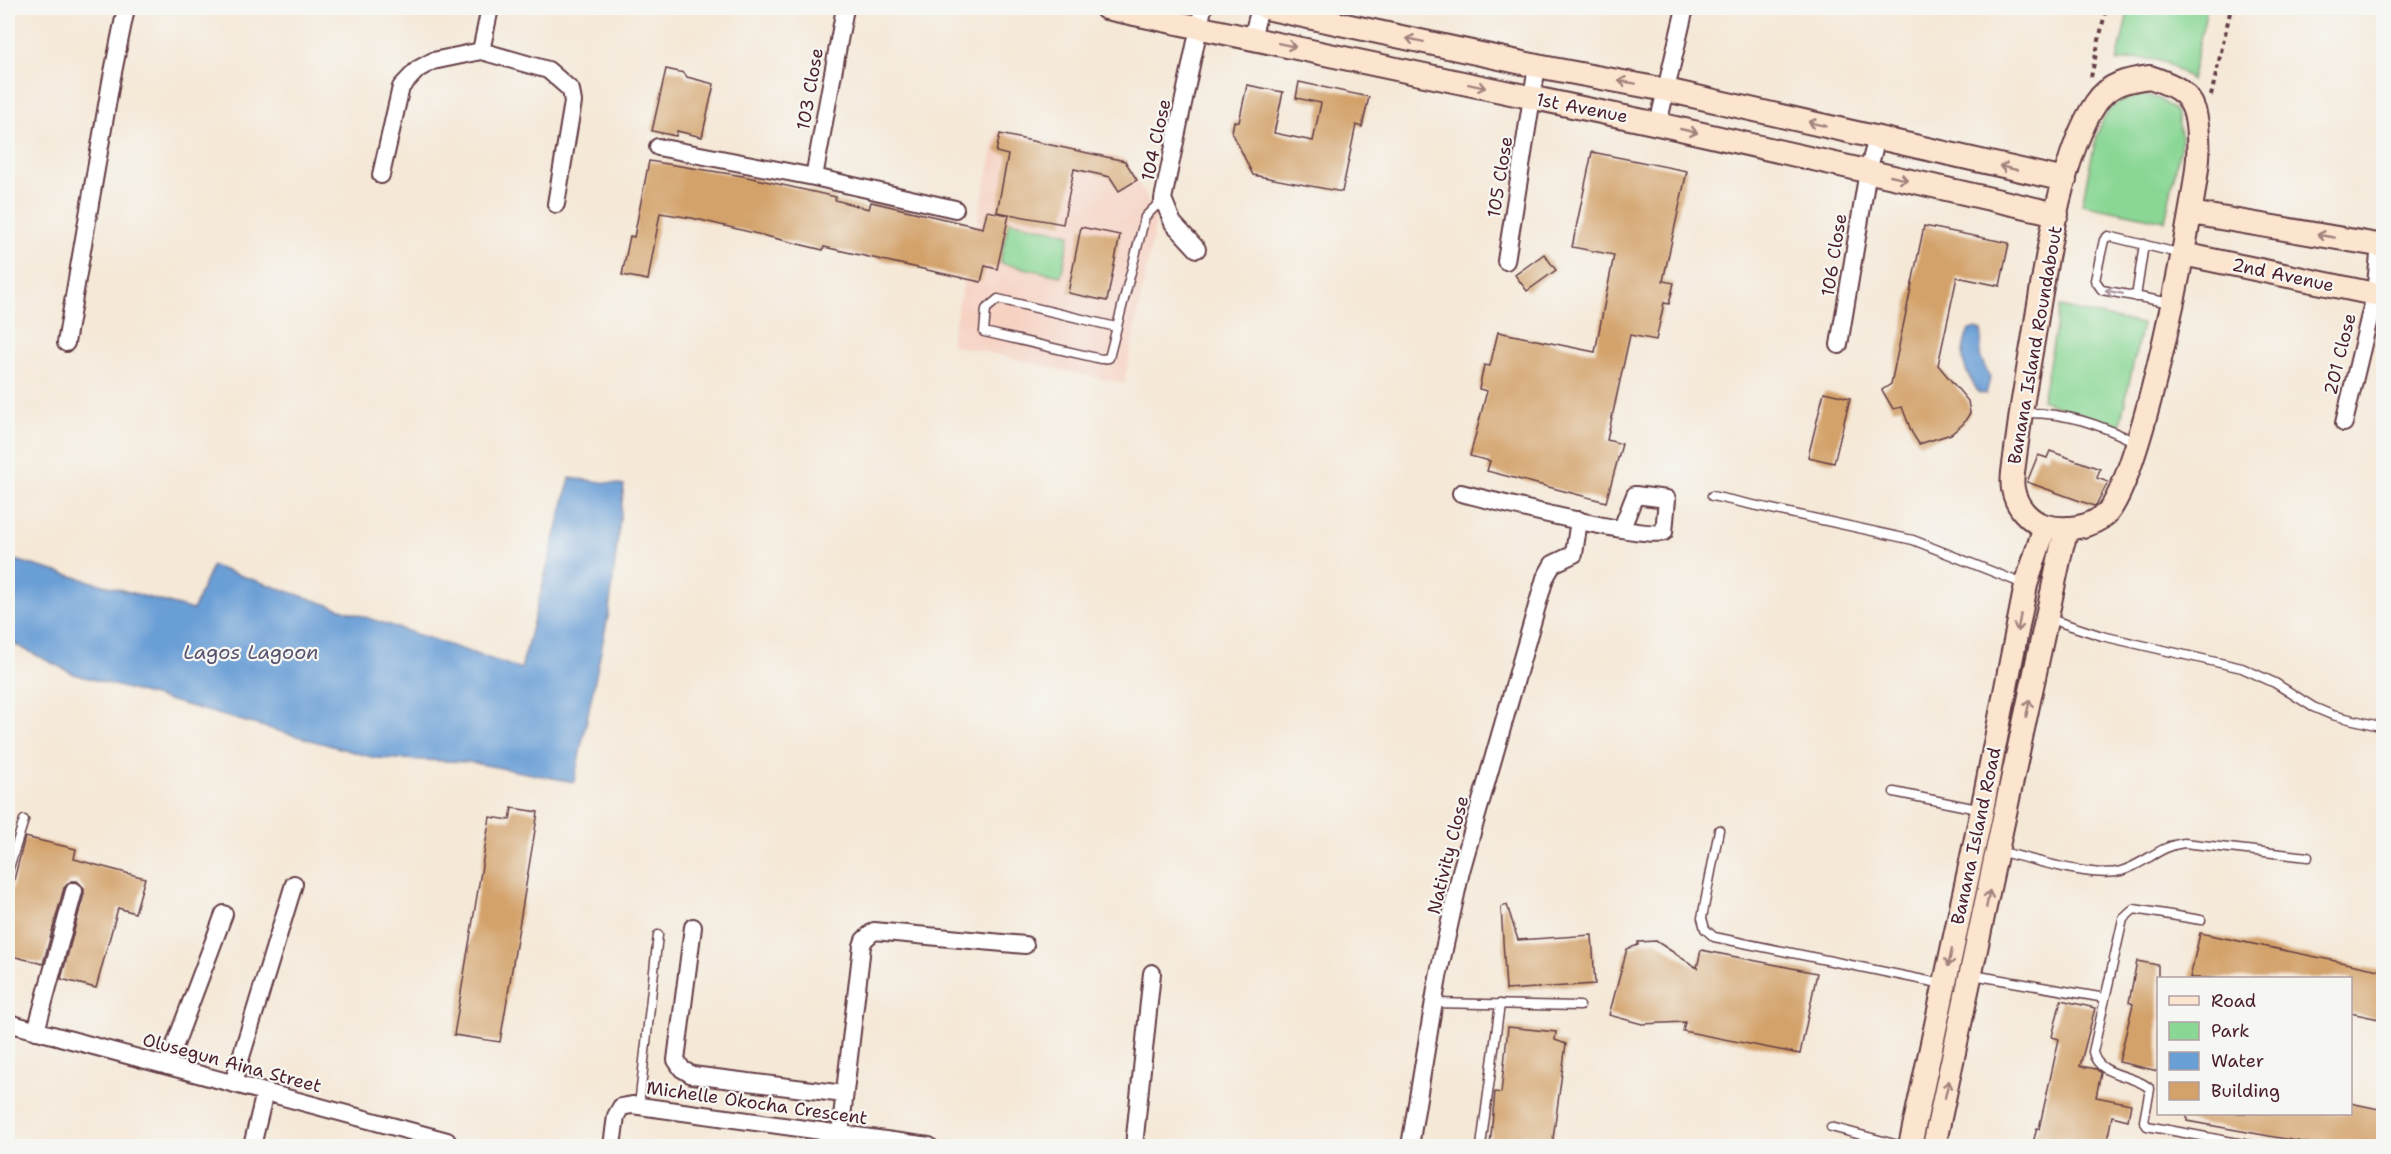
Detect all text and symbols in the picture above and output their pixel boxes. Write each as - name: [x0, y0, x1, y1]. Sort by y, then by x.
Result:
- one-way arrow: [1406, 33, 1425, 45]
- one-way arrow: [1276, 40, 1296, 51]
- street label: 103 Close: [791, 46, 829, 132]
- one-way arrow: [1618, 76, 1637, 87]
- one-way arrow: [1468, 81, 1487, 93]
- street label: 1st Avenue: [1534, 87, 1630, 129]
- street label: 104 Close: [1136, 97, 1176, 183]
- one-way arrow: [1808, 118, 1827, 130]
- one-way arrow: [1679, 125, 1698, 137]
- street label: 105 Close: [1482, 135, 1518, 219]
- one-way arrow: [1998, 161, 2017, 173]
- one-way arrow: [1889, 173, 1909, 184]
- street label: 106 Close: [1816, 212, 1852, 298]
- street label: Banana Island Roundabout: [2002, 224, 2068, 466]
- one-way arrow: [2316, 230, 2336, 241]
- street label: 2nd Avenue: [2230, 252, 2336, 298]
- one-way arrow: [2105, 286, 2125, 297]
- street label: 201 Close: [2318, 311, 2362, 397]
- one-way arrow: [2013, 612, 2024, 632]
- water label: Lagos Lagoon: [183, 639, 319, 665]
- one-way arrow: [2022, 699, 2034, 718]
- street label: Banana Island Road: [1945, 745, 2007, 927]
- street label: Nativity Close: [1422, 793, 1474, 917]
- one-way arrow: [1983, 890, 1994, 909]
- one-way arrow: [1944, 948, 1956, 967]
- legend: [2157, 977, 2352, 1115]
- text: Road: [2211, 989, 2256, 1013]
- text: Park: [2211, 1019, 2250, 1043]
- street label: Olusegun Aina Street: [140, 1028, 324, 1098]
- text: Water: [2211, 1049, 2264, 1073]
- street label: Michelle Okocha Crescent: [645, 1076, 869, 1130]
- text: Building: [2211, 1079, 2280, 1103]
- one-way arrow: [1941, 1080, 1953, 1099]

